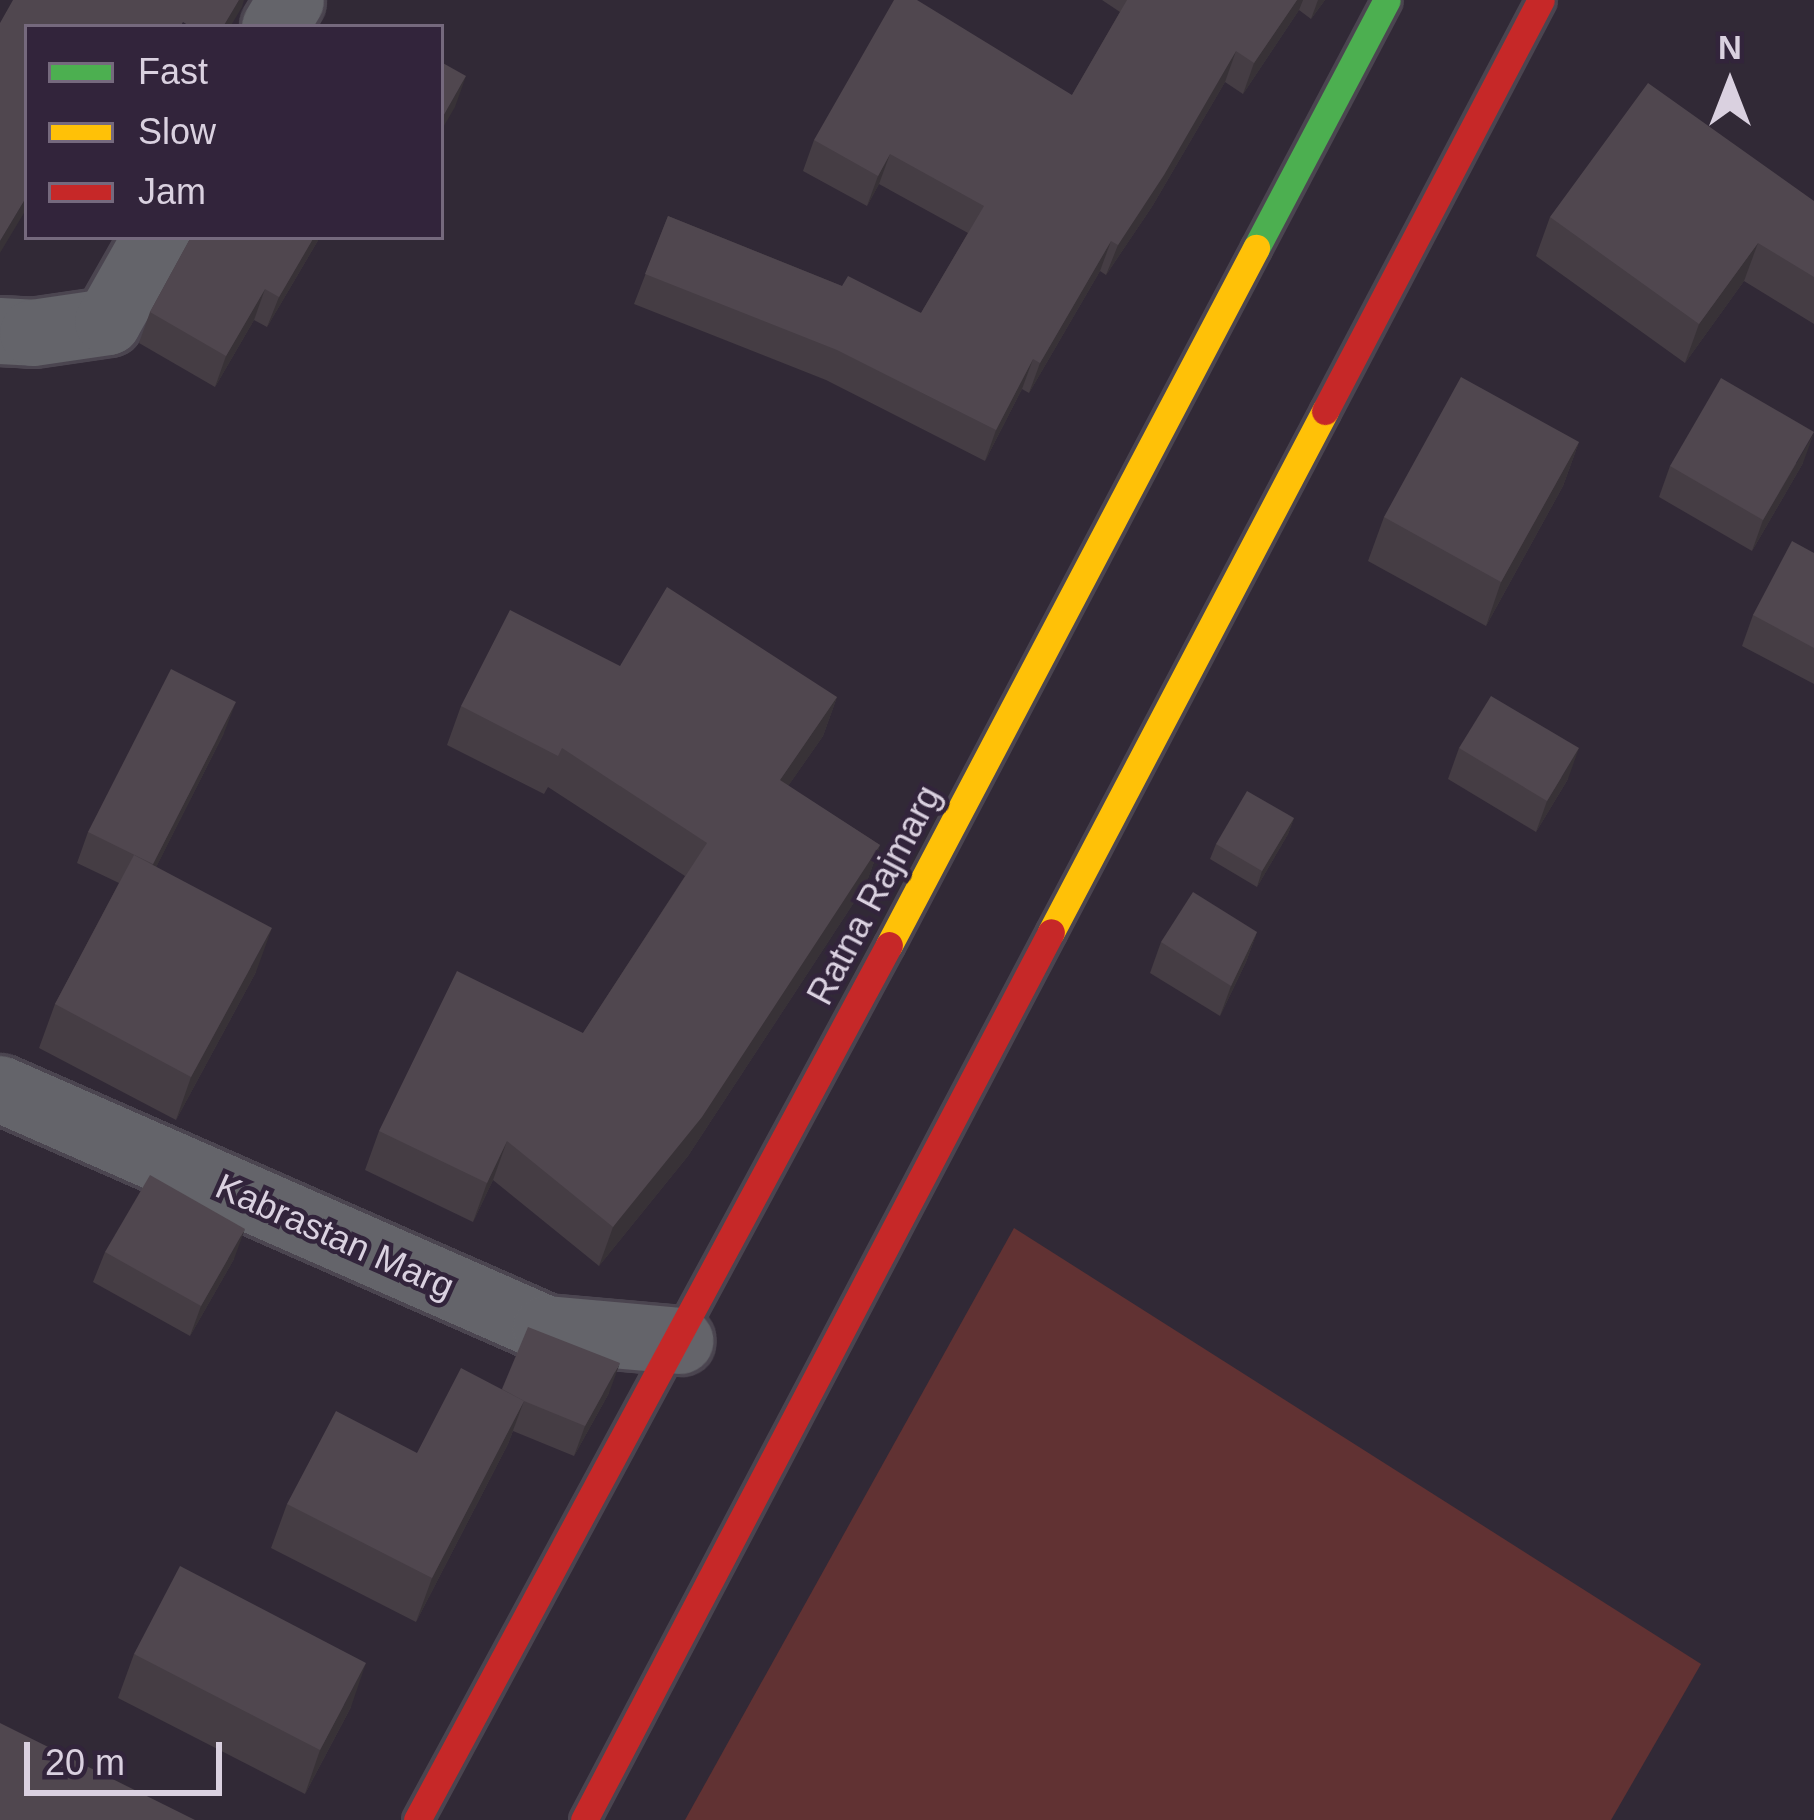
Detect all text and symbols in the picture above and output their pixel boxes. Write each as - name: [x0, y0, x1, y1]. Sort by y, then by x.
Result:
- legend: [24, 24, 444, 240]
- north arrow: [1670, 24, 1790, 144]
- text: N: [1718, 29, 1742, 66]
- text: Fast: [138, 51, 208, 92]
- text: Slow: [138, 111, 216, 152]
- text: Jam: [138, 171, 206, 212]
- street label: Ratna Rajmarg: [798, 778, 950, 1012]
- street label: Kabrastan Marg: [209, 1164, 461, 1308]
- scale bar: [30, 1718, 228, 1792]
- text: 20 m: [45, 1742, 125, 1783]

